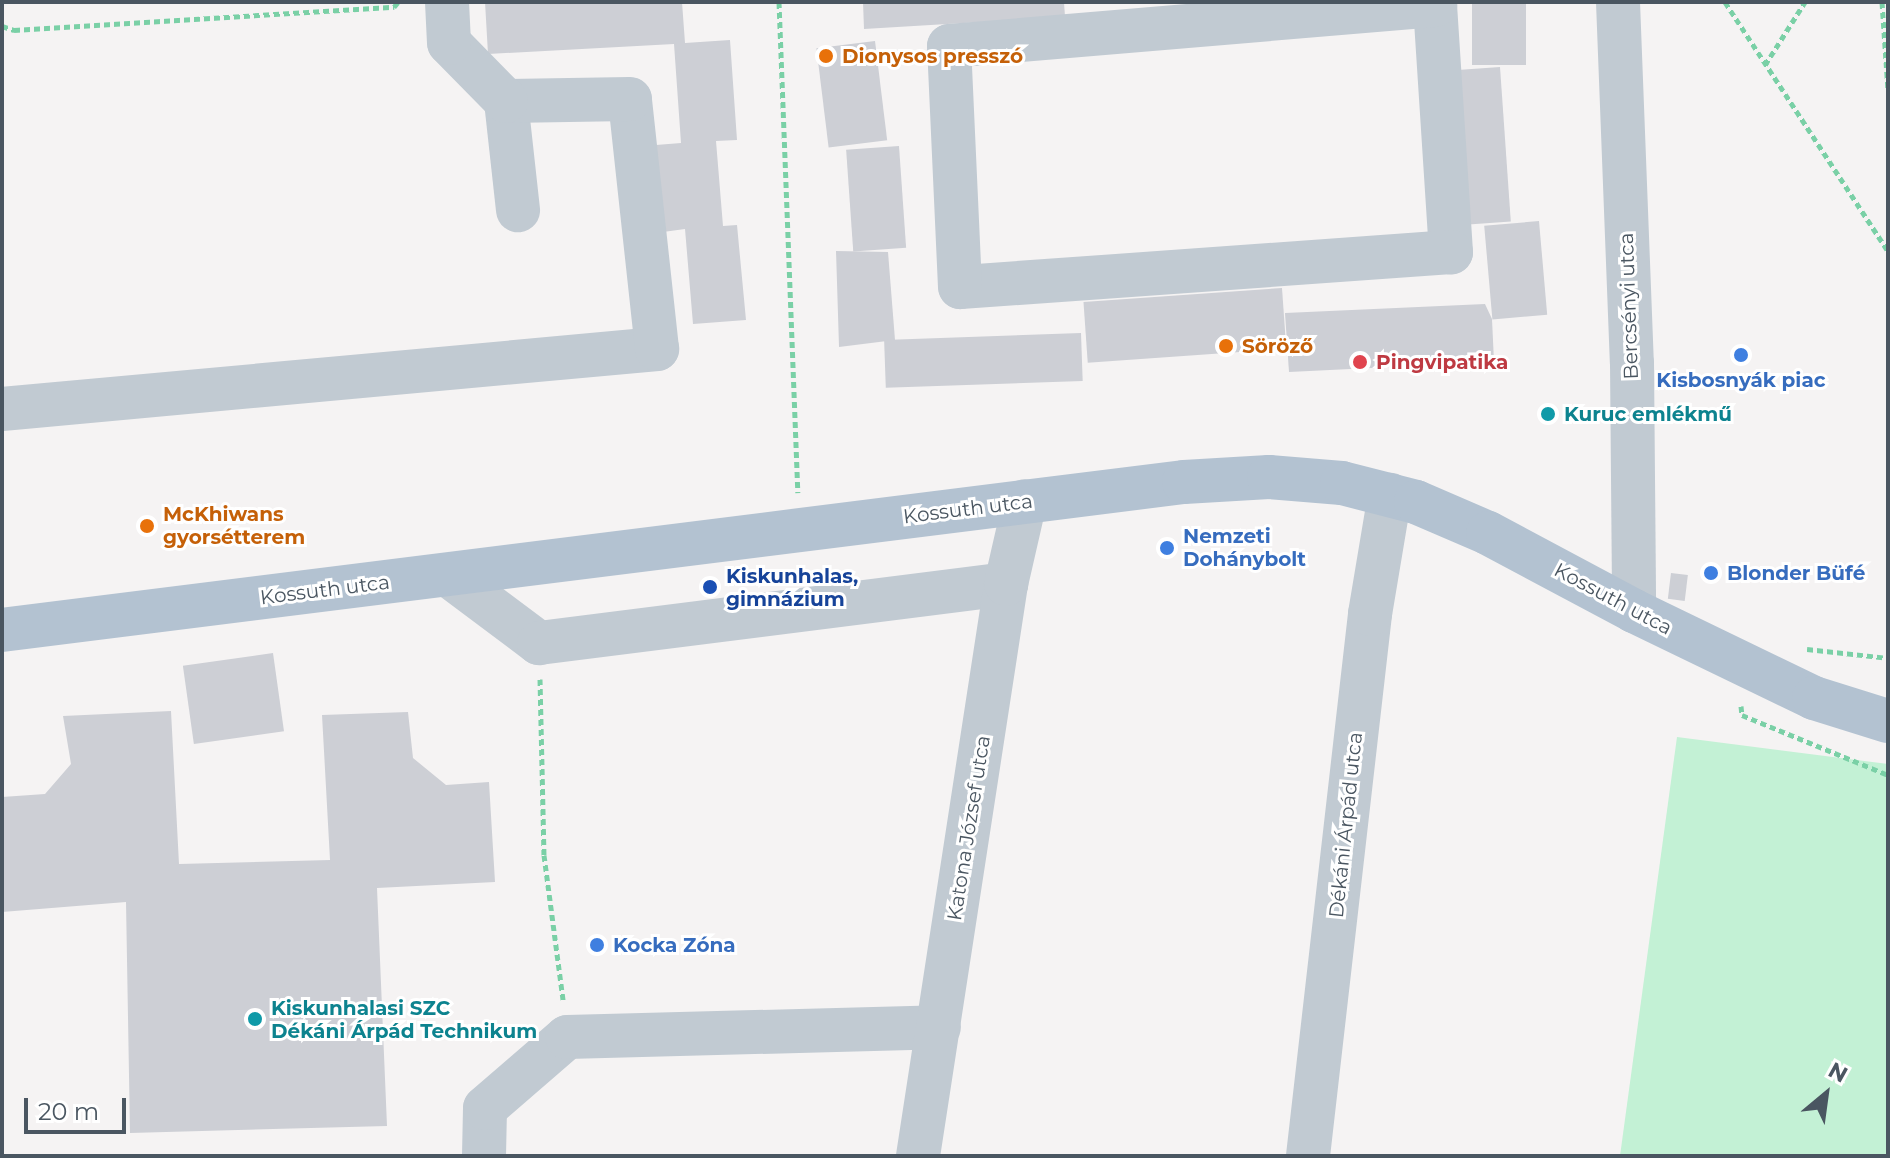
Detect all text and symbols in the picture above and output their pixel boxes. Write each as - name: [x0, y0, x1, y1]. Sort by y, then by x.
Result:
- place label: Dionysos presszó: [842, 44, 1023, 68]
- marker: Dionysos presszó: [817, 47, 835, 65]
- street label: Bercsényi utca: [1614, 232, 1644, 380]
- place label: Söröző: [1242, 334, 1313, 358]
- marker: Söröző: [1217, 337, 1235, 355]
- marker: Kisbosnyák piac: [1732, 346, 1750, 364]
- place label: Pingvipatika: [1376, 350, 1508, 374]
- marker: Pingvipatika: [1351, 353, 1369, 371]
- place label: Kisbosnyák piac: [1656, 368, 1826, 392]
- place label: Kuruc emlékmű: [1564, 402, 1732, 426]
- marker: Kuruc emlékmű: [1539, 405, 1557, 423]
- street label: Kossuth utca: [902, 489, 1034, 529]
- place label: McKhiwans gyorsétterem: [163, 502, 305, 549]
- marker: McKhiwans gyorsétterem: [138, 517, 156, 535]
- place label: Nemzeti Dohánybolt: [1183, 524, 1306, 571]
- marker: Nemzeti Dohánybolt: [1158, 539, 1176, 557]
- street label: Kossuth utca: [1550, 558, 1676, 640]
- place label: Blonder Büfé: [1727, 561, 1865, 585]
- place label: Kiskunhalas, gimnázium: [726, 564, 858, 611]
- marker: Blonder Büfé: [1702, 564, 1720, 582]
- street label: Kossuth utca: [259, 570, 391, 610]
- marker: Kiskunhalas, gimnázium: [701, 578, 719, 596]
- street label: Dékáni Árpád utca: [1324, 731, 1368, 919]
- street label: Katona József utca: [942, 734, 996, 922]
- place label: Kocka Zóna: [613, 933, 736, 957]
- marker: Kocka Zóna: [588, 936, 606, 954]
- place label: Kiskunhalasi SZC Dékáni Árpád Technikum: [271, 996, 537, 1043]
- marker: Kiskunhalasi SZC Dékáni Árpád Technikum: [246, 1010, 264, 1028]
- north arrow: [1786, 1054, 1866, 1134]
- text: N: [1824, 1056, 1852, 1089]
- scale bar: [28, 1082, 130, 1132]
- text: 20 m: [38, 1097, 99, 1126]

